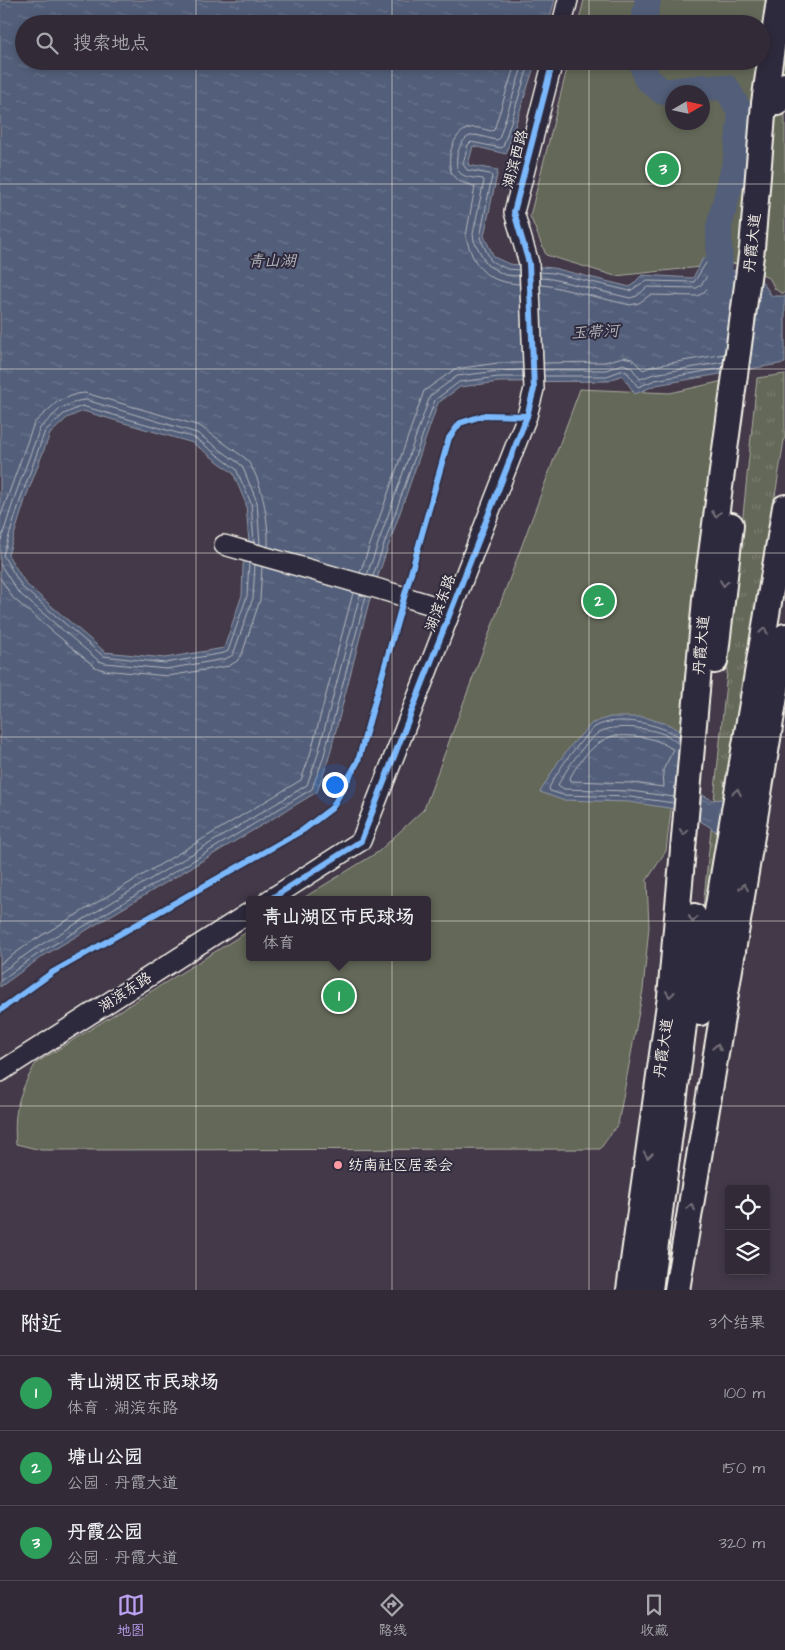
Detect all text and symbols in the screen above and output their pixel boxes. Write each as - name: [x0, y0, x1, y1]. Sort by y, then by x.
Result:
- search box: [15, 15, 770, 70]
- icon: search: [33, 29, 61, 57]
- text: 搜索地点: [73, 30, 149, 57]
- north arrow: [665, 85, 710, 130]
- street label: 湖滨西路: [498, 127, 533, 191]
- pin: 3: [647, 150, 679, 188]
- street label: 丹霞大道: [739, 212, 766, 274]
- water label: 青山湖: [248, 250, 298, 272]
- water label: 玉带河: [571, 320, 623, 344]
- one-way arrow: [712, 509, 722, 518]
- street label: 湖滨东路: [420, 571, 461, 635]
- one-way arrow: [719, 579, 730, 587]
- pin: 2: [583, 582, 615, 620]
- street label: 丹霞大道: [688, 614, 715, 676]
- one-way arrow: [758, 627, 768, 636]
- your location: [322, 772, 348, 798]
- one-way arrow: [731, 787, 741, 796]
- one-way arrow: [679, 828, 690, 836]
- one-way arrow: [738, 882, 748, 891]
- popup: [246, 896, 431, 961]
- text: 青山湖区市民球场: [262, 904, 415, 931]
- one-way arrow: [688, 915, 699, 923]
- text: 体育: [262, 932, 295, 954]
- street label: 湖滨东路: [94, 967, 156, 1018]
- pin: 1: [323, 977, 355, 1015]
- one-way arrow: [665, 990, 676, 998]
- street label: 丹霞大道: [649, 1017, 678, 1079]
- one-way arrow: [712, 1043, 722, 1051]
- one-way arrow: [643, 1151, 654, 1159]
- place label: 纺南社区居委会: [348, 1155, 453, 1176]
- marker: 纺南社区居委会: [332, 1159, 344, 1171]
- map controls: [725, 1185, 770, 1275]
- button: locate: [725, 1185, 770, 1230]
- one-way arrow: [685, 1203, 695, 1212]
- button: layers: [725, 1230, 770, 1275]
- text: 附近: [20, 1309, 62, 1338]
- text: 3个结果: [709, 1312, 765, 1334]
- text: 青山湖区市民球场: [67, 1369, 219, 1396]
- text: 1: [35, 1382, 37, 1404]
- text: 100 m: [724, 1382, 765, 1404]
- text: 体育 · 湖滨东路: [67, 1397, 178, 1419]
- text: 塘山公园: [67, 1444, 143, 1471]
- text: 2: [31, 1457, 41, 1479]
- text: 150 m: [723, 1457, 765, 1479]
- text: 公园 · 丹霞大道: [67, 1472, 178, 1494]
- text: 丹霞公园: [67, 1519, 143, 1546]
- text: 3: [32, 1532, 40, 1554]
- text: 320 m: [719, 1532, 765, 1554]
- text: 公园 · 丹霞大道: [67, 1547, 178, 1569]
- tab: 地图: [117, 1591, 145, 1641]
- tab: 路线: [378, 1591, 406, 1641]
- tab: 收藏: [640, 1591, 668, 1641]

